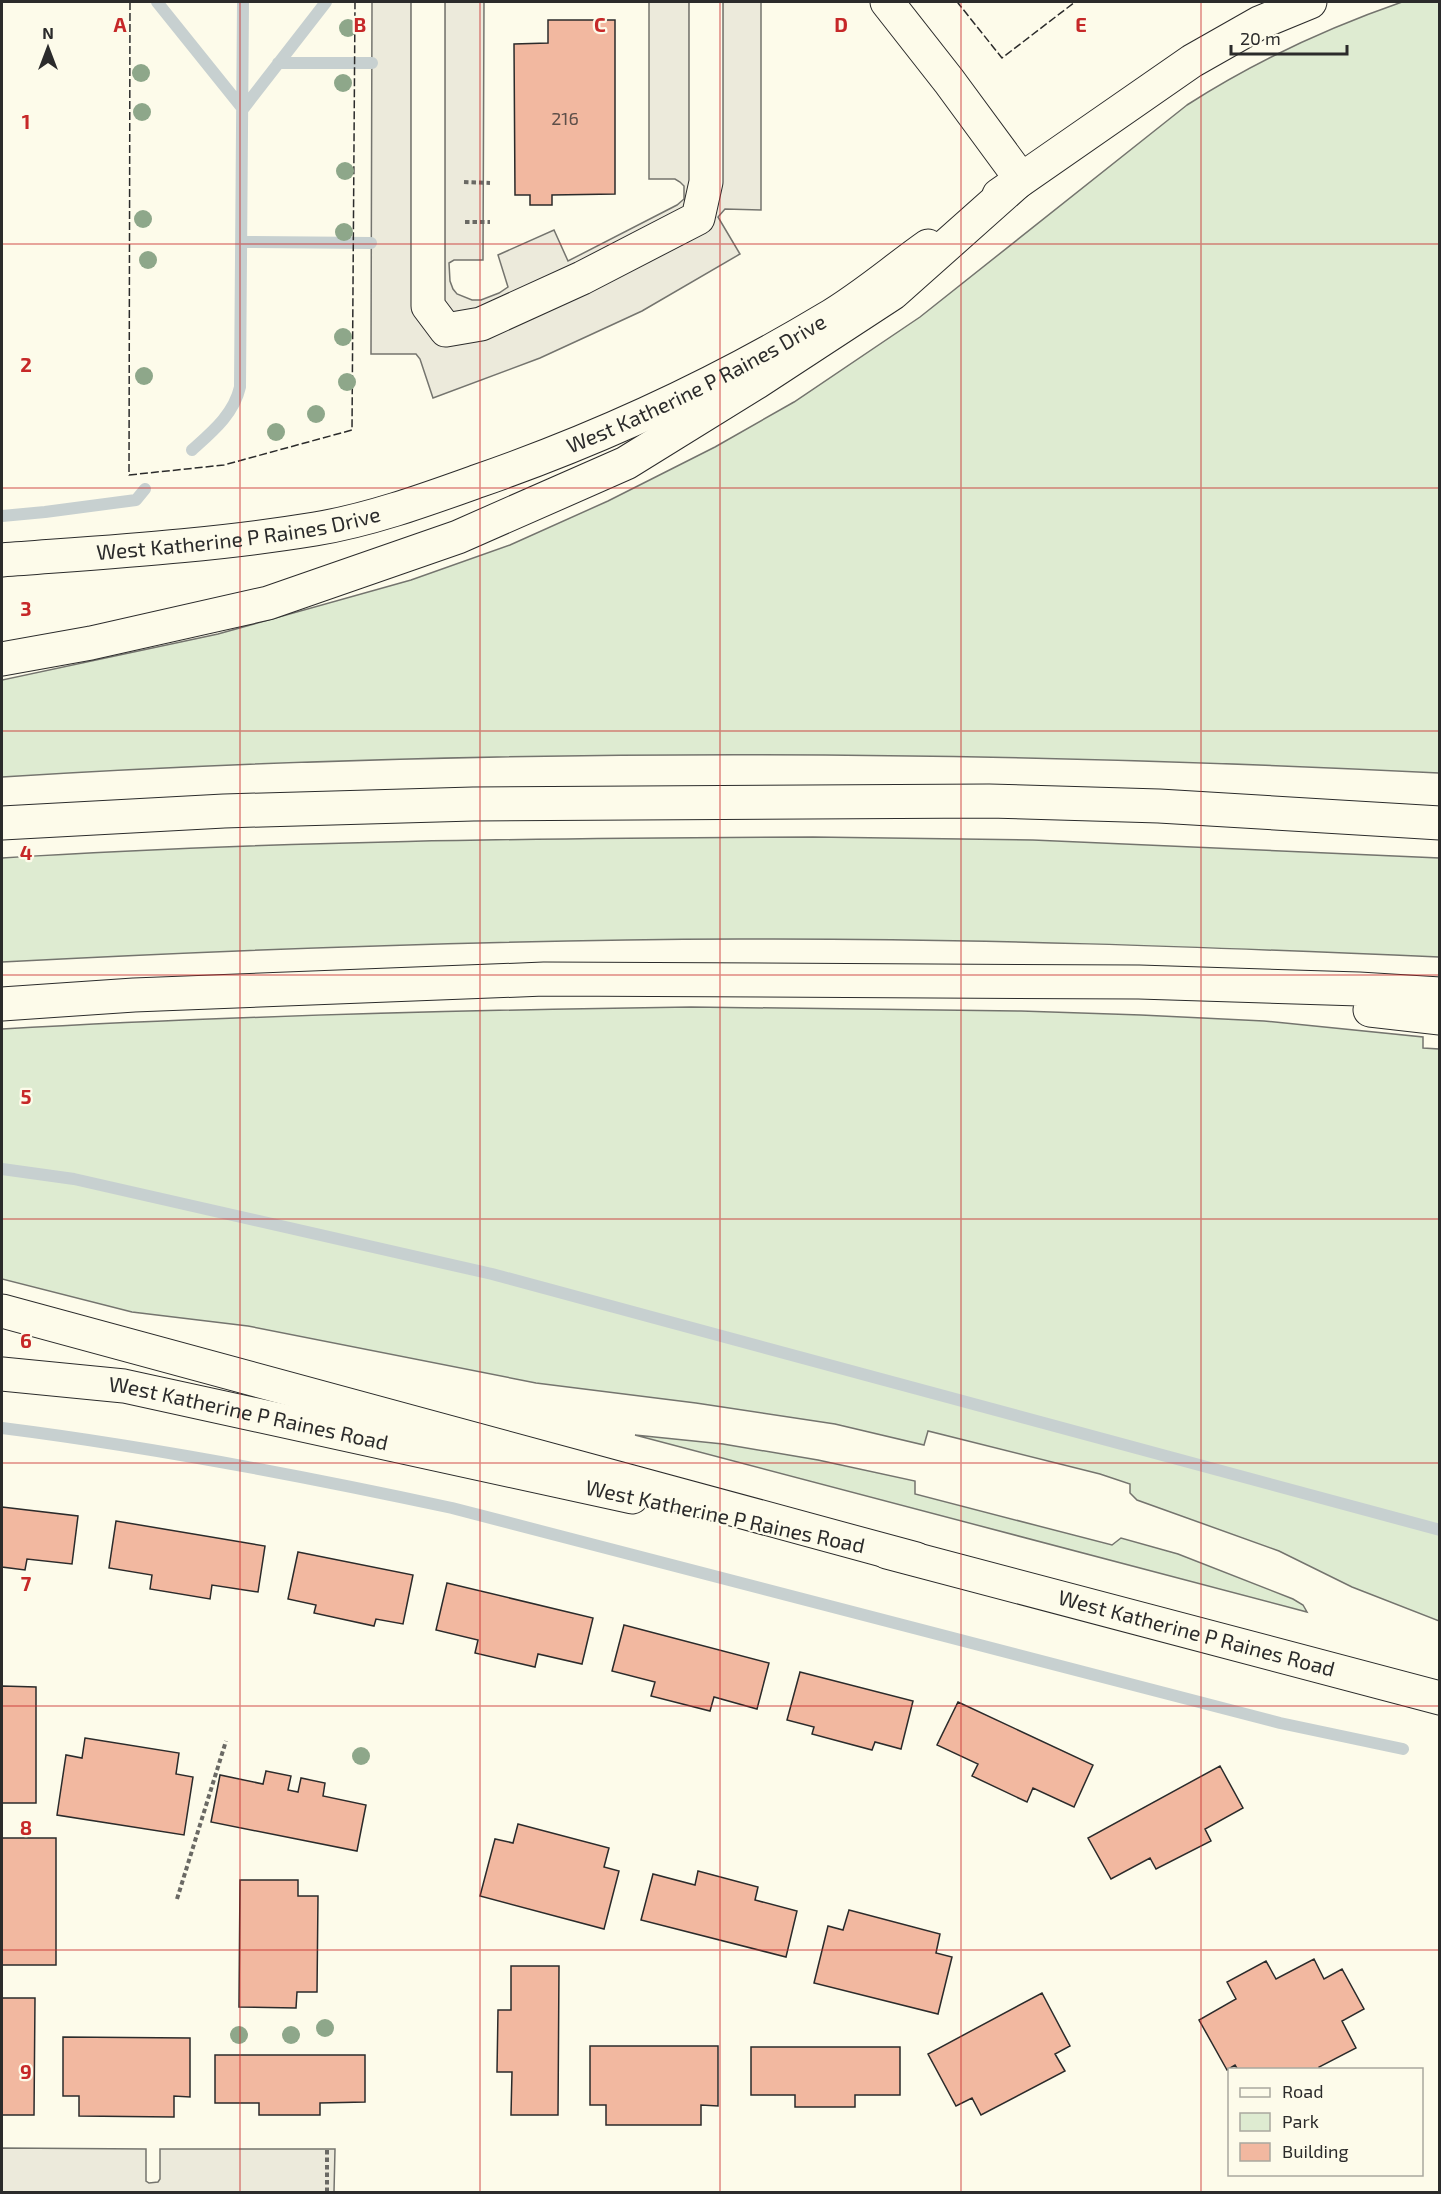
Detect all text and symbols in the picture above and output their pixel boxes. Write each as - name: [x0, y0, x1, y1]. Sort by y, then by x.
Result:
- text: A: [113, 12, 127, 36]
- text: B: [354, 12, 366, 36]
- text: C: [594, 12, 606, 36]
- text: D: [834, 12, 848, 36]
- text: E: [1075, 12, 1087, 36]
- north arrow: [18, 18, 78, 78]
- scale bar: [1231, 18, 1346, 56]
- text: N: [42, 23, 54, 42]
- text: 20 m: [1240, 27, 1281, 49]
- house number: 216: [551, 107, 579, 129]
- text: 1: [22, 109, 30, 133]
- street label: West Katherine P Raines Drive: [562, 308, 830, 458]
- text: 2: [20, 352, 32, 376]
- street label: West Katherine P Raines Drive: [95, 501, 383, 564]
- text: 3: [20, 596, 32, 620]
- text: 4: [20, 840, 33, 864]
- text: 5: [20, 1084, 32, 1108]
- text: 6: [20, 1328, 32, 1352]
- street label: West Katherine P Raines Road: [108, 1371, 391, 1454]
- street label: West Katherine P Raines Road: [583, 1474, 867, 1557]
- text: 7: [21, 1571, 32, 1595]
- street label: West Katherine P Raines Road: [1056, 1584, 1338, 1681]
- text: 8: [20, 1815, 32, 1839]
- text: 9: [20, 2059, 32, 2083]
- legend: [1228, 2068, 1423, 2176]
- text: Road: [1282, 2080, 1323, 2102]
- text: Park: [1282, 2110, 1319, 2132]
- text: Building: [1282, 2140, 1349, 2162]

